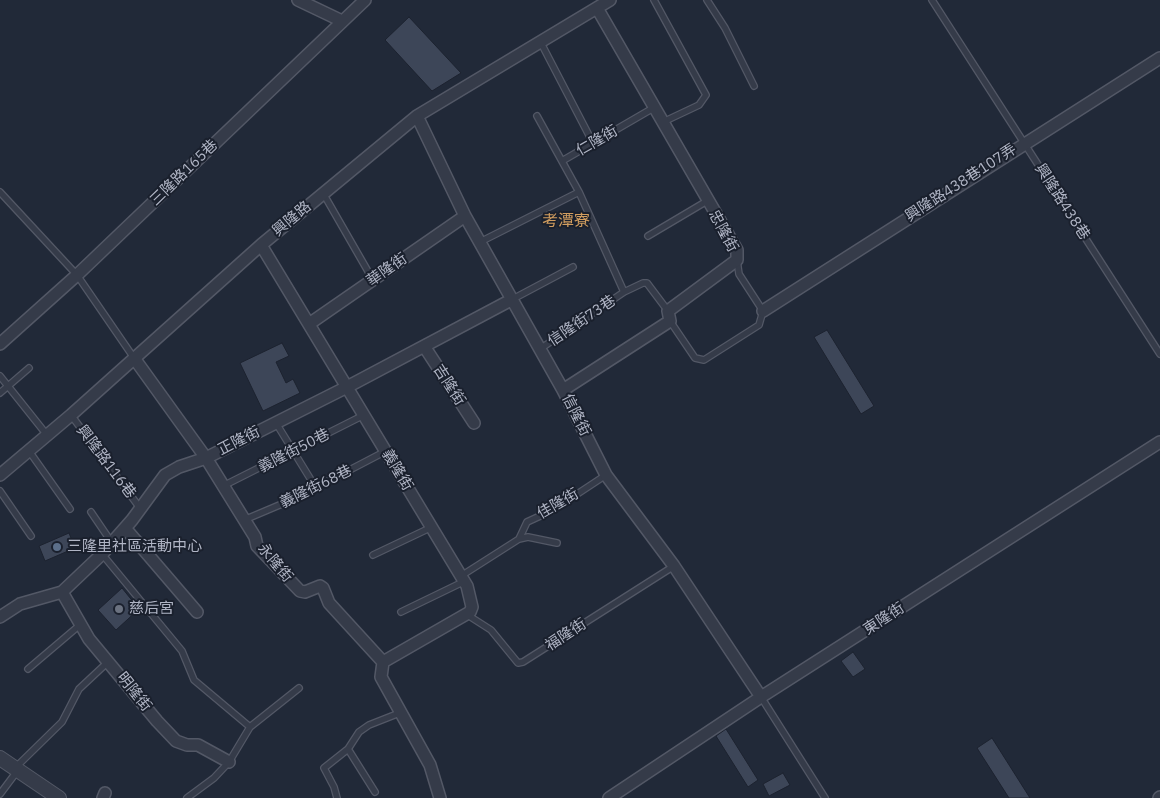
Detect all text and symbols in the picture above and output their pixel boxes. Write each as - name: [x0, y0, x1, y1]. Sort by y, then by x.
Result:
- street label: 仁隆街: [573, 122, 621, 160]
- street label: 三隆路165巷: [146, 136, 222, 210]
- street label: 興隆路438巷107弄: [902, 140, 1020, 226]
- street label: 興隆路438巷: [1031, 161, 1093, 243]
- street label: 興隆路: [269, 198, 315, 240]
- street label: 忠隆街: [704, 207, 742, 255]
- district label: 考潭寮: [542, 211, 590, 231]
- street label: 華隆街: [363, 250, 411, 290]
- street label: 信隆街73巷: [545, 292, 619, 350]
- street label: 吉隆街: [429, 361, 469, 409]
- street label: 信隆街: [558, 391, 594, 439]
- street label: 興隆路116巷: [73, 422, 139, 502]
- street label: 正隆街: [215, 423, 263, 459]
- street label: 義隆街50巷: [255, 425, 333, 477]
- street label: 義隆街: [378, 446, 416, 494]
- street label: 義隆街68巷: [277, 462, 355, 512]
- street label: 佳隆街: [534, 485, 582, 523]
- place label: 三隆里社區活動中心: [67, 538, 202, 556]
- street label: 永隆街: [254, 540, 296, 586]
- marker: 三隆里社區活動中心: [51, 541, 63, 553]
- street label: 東隆街: [860, 599, 908, 639]
- place label: 慈后宮: [129, 600, 174, 618]
- marker: 慈后宮: [113, 603, 125, 615]
- street label: 福隆街: [542, 615, 590, 655]
- street label: 明隆街: [113, 669, 155, 715]

